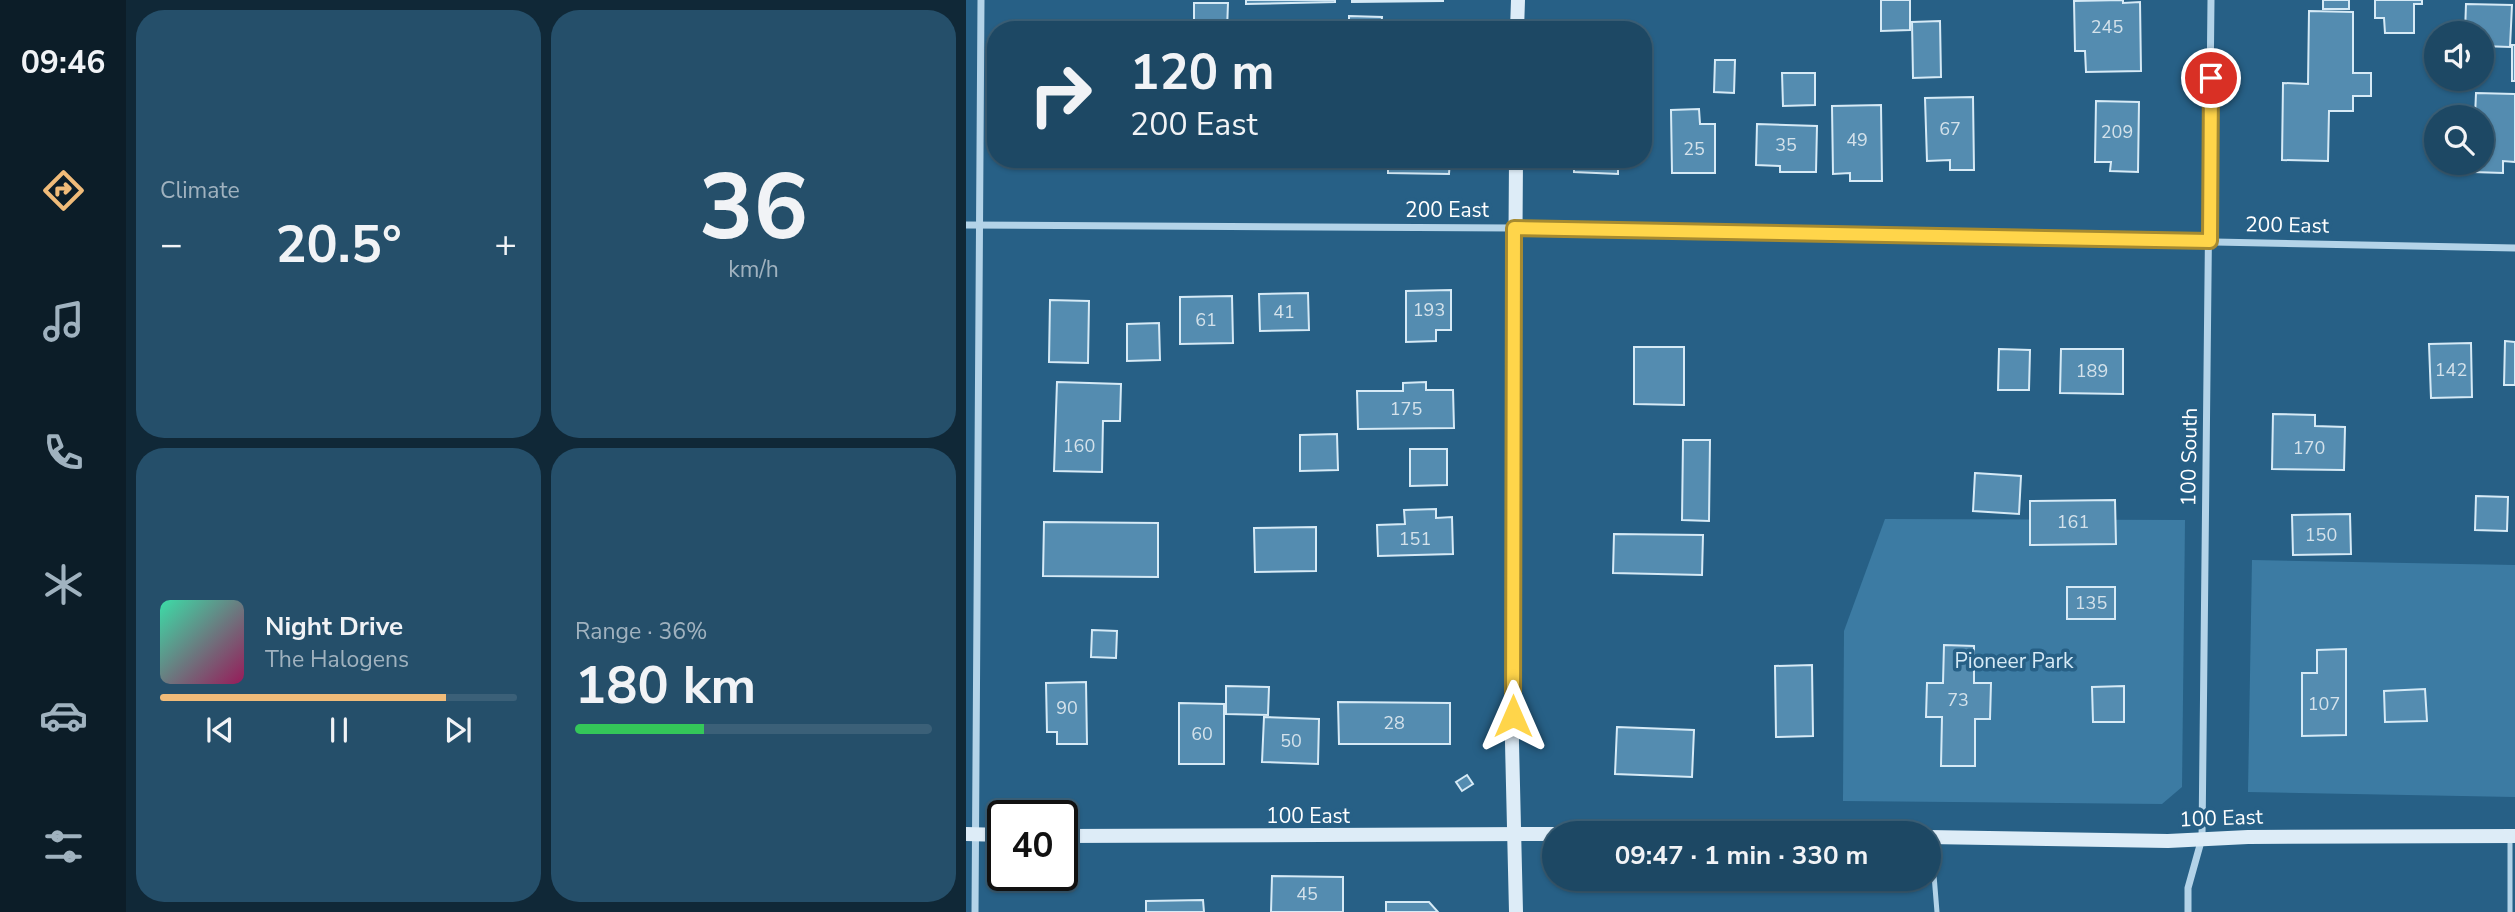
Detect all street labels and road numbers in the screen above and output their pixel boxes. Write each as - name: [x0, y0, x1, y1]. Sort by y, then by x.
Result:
- street label: 200 East: [1405, 196, 1490, 224]
- street label: 200 East: [2245, 210, 2330, 240]
- street label: 100 South: [2174, 407, 2204, 507]
- street label: 100 East: [1266, 802, 1351, 830]
- street label: 100 East: [2179, 803, 2264, 833]

